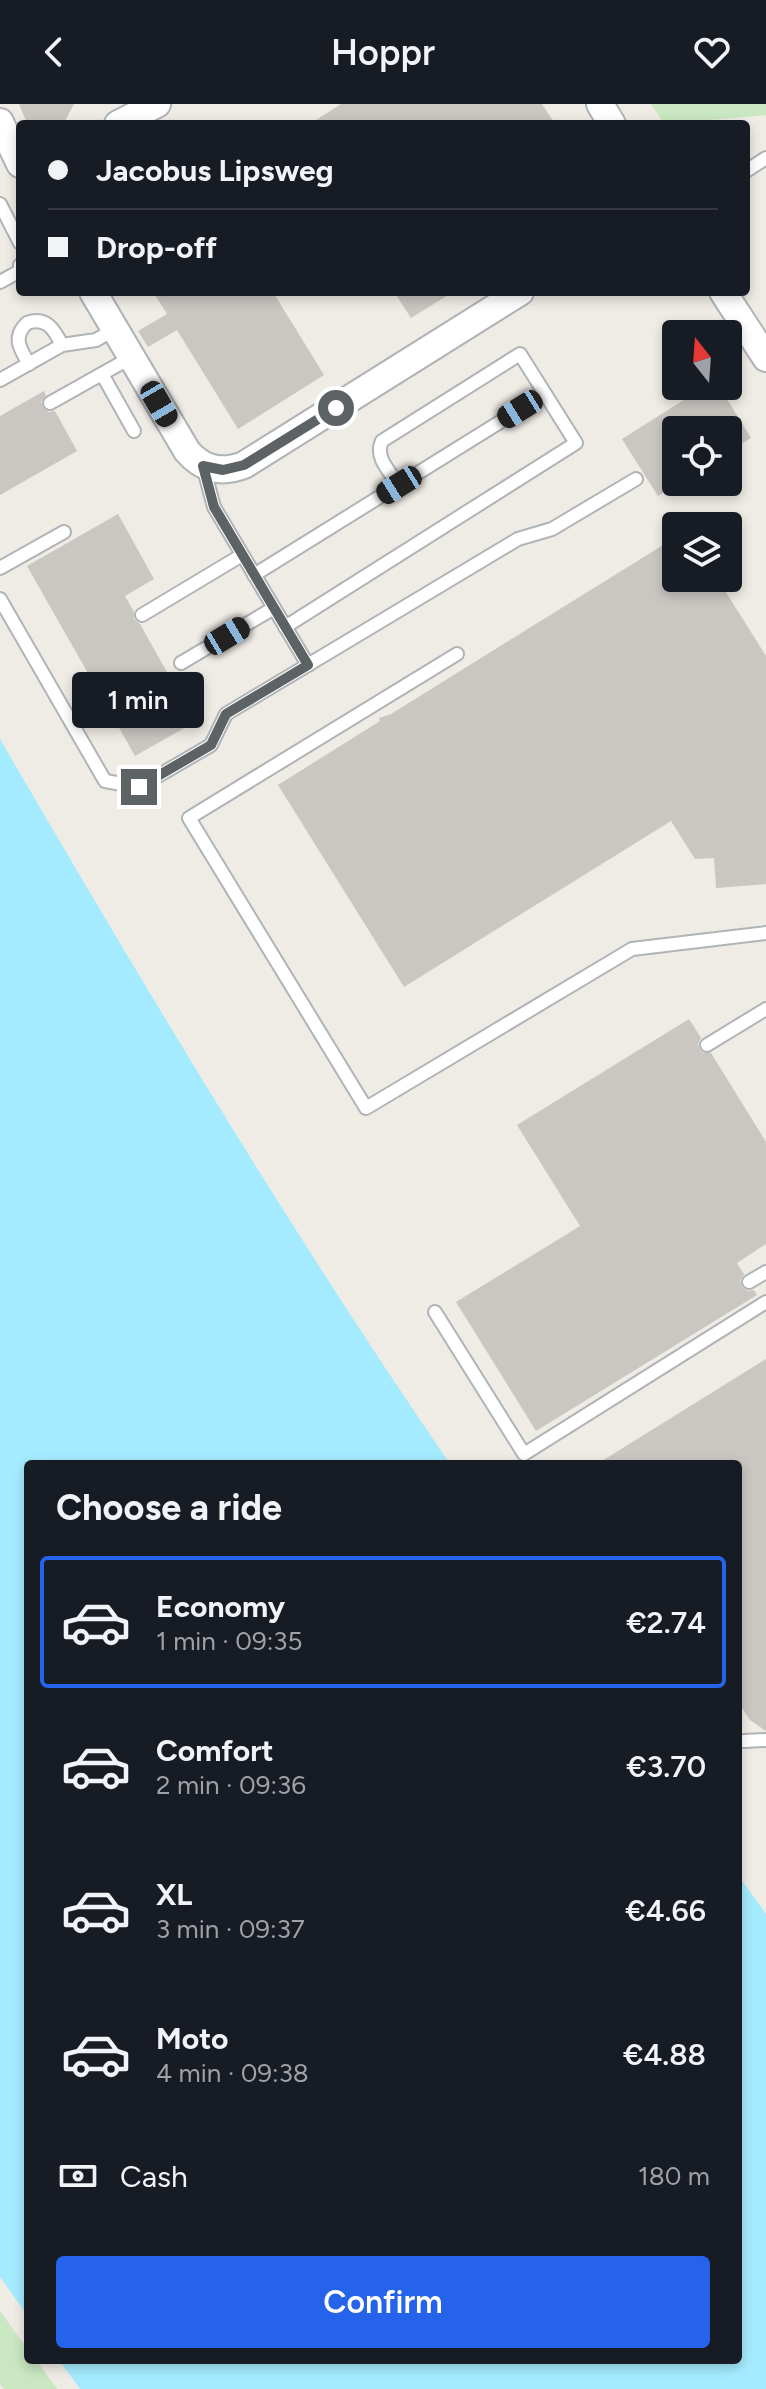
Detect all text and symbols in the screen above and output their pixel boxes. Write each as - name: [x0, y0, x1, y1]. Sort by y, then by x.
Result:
- icon: back: [32, 30, 76, 74]
- icon: heart: [690, 30, 734, 74]
- text: Hoppr: [331, 31, 435, 74]
- text: Jacobus Lipsweg: [96, 152, 334, 189]
- text: Drop-off: [96, 229, 217, 266]
- north arrow: [662, 320, 742, 400]
- map controls: [662, 320, 742, 592]
- car: [137, 377, 181, 431]
- car: [493, 386, 547, 432]
- route start: [318, 390, 354, 426]
- button: locate: [662, 416, 742, 496]
- car: [372, 462, 426, 508]
- button: layers: [662, 512, 742, 592]
- car: [200, 613, 254, 659]
- callout: 1 min: [73, 671, 205, 727]
- text: 1 min: [108, 684, 168, 716]
- route end: [121, 769, 157, 805]
- text: Choose a ride: [56, 1486, 282, 1529]
- icon: car: [60, 1586, 132, 1658]
- text: Economy: [156, 1588, 285, 1625]
- text: €2.74: [626, 1604, 706, 1641]
- text: 1 min · 09:35: [156, 1625, 302, 1657]
- icon: car: [60, 1730, 132, 1802]
- text: Comfort: [156, 1732, 274, 1769]
- text: €3.70: [626, 1748, 706, 1785]
- text: 2 min · 09:36: [156, 1769, 306, 1801]
- icon: car: [60, 1874, 132, 1946]
- text: XL: [156, 1876, 192, 1913]
- text: €4.66: [625, 1892, 706, 1929]
- text: 3 min · 09:37: [156, 1913, 305, 1945]
- icon: car: [60, 2018, 132, 2090]
- text: Moto: [156, 2020, 228, 2057]
- text: €4.88: [623, 2036, 706, 2073]
- text: 4 min · 09:38: [156, 2057, 309, 2089]
- icon: cash: [56, 2154, 100, 2198]
- text: Cash: [120, 2158, 188, 2195]
- text: 180 m: [638, 2160, 710, 2192]
- button: Confirm: [56, 2256, 710, 2348]

